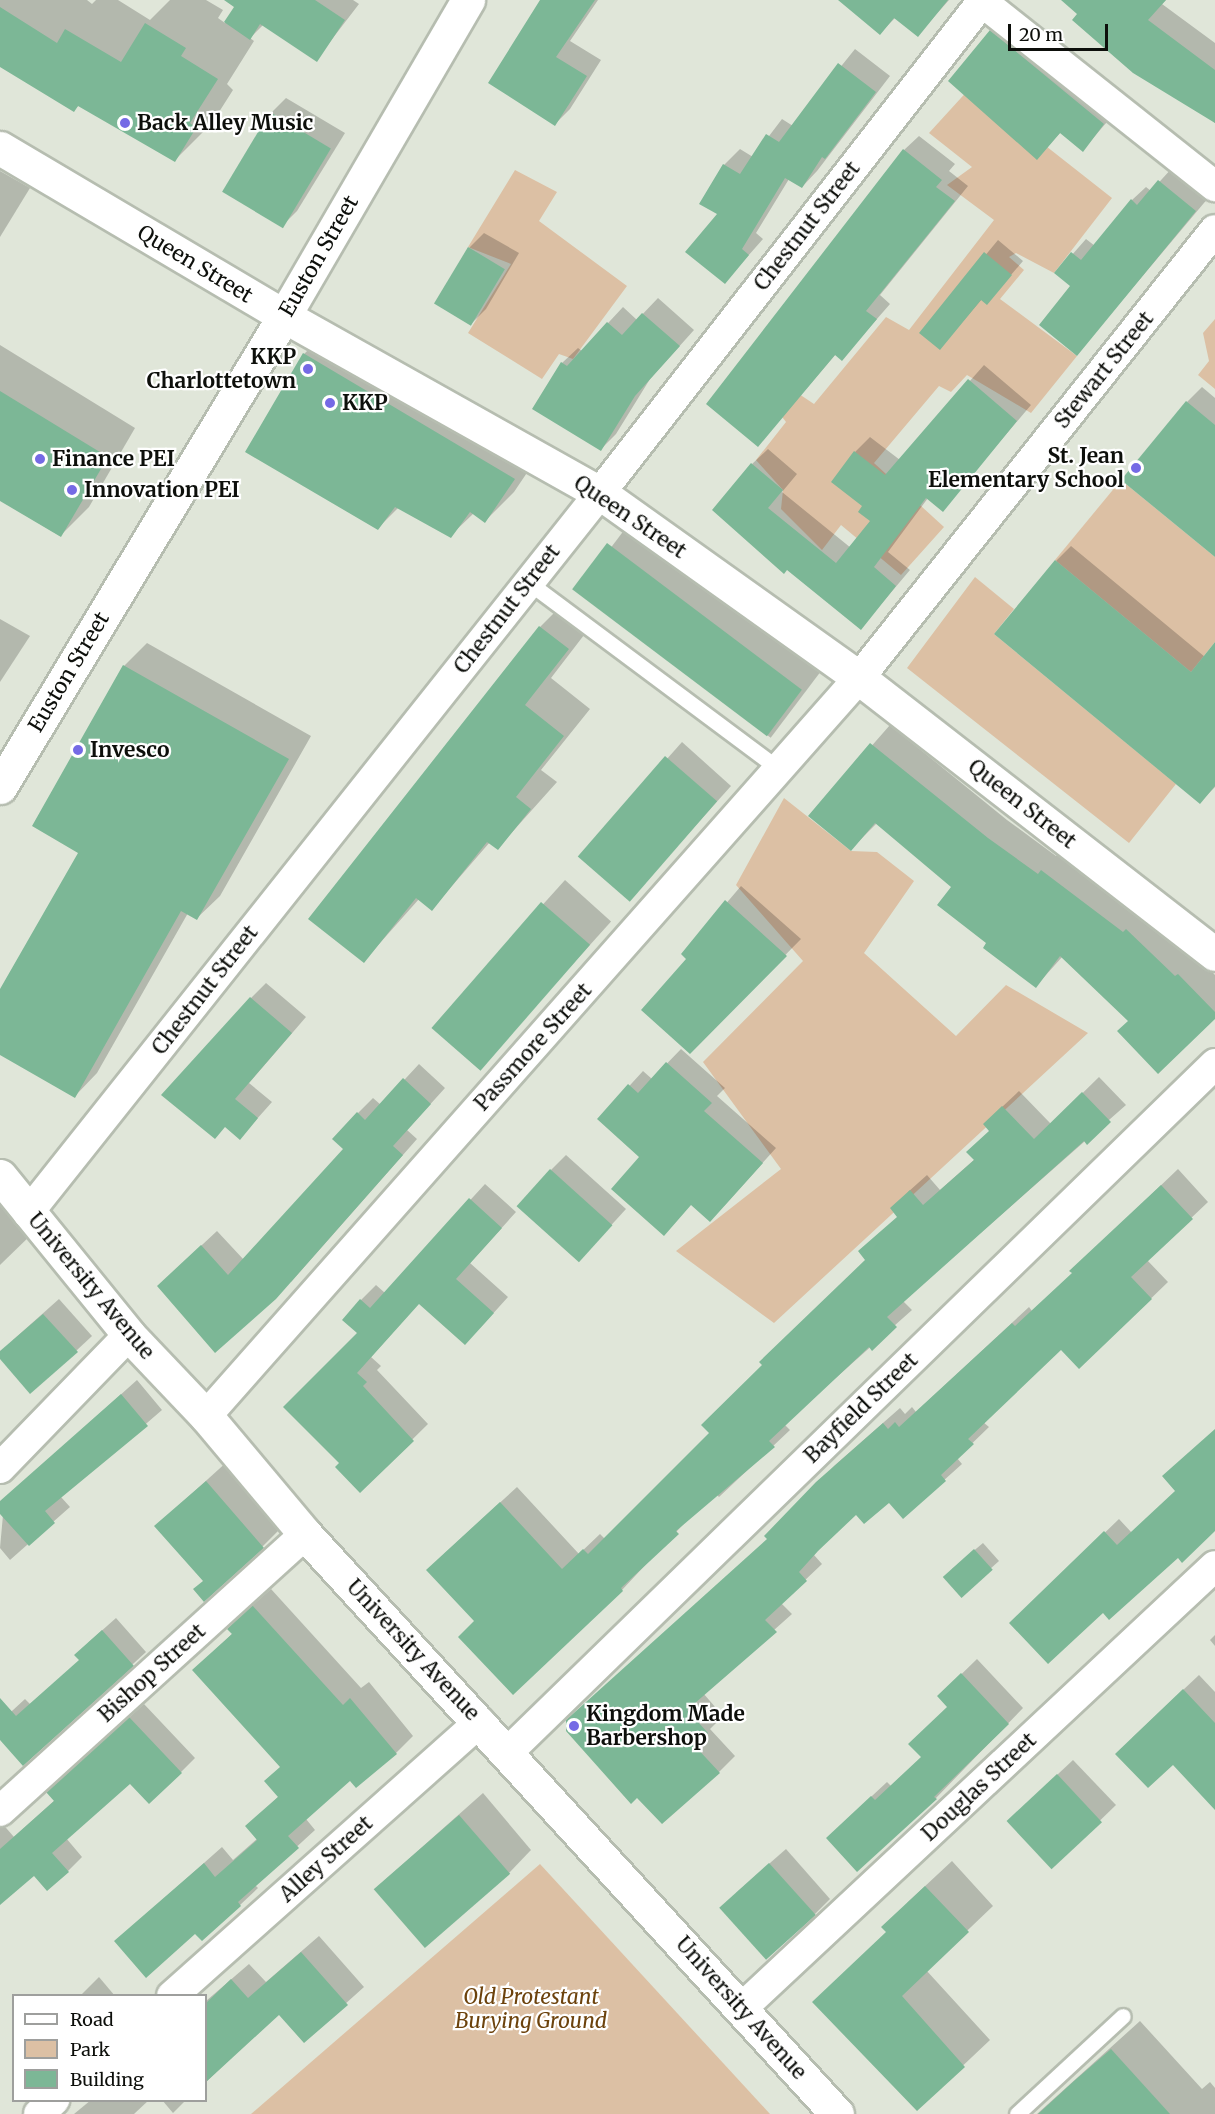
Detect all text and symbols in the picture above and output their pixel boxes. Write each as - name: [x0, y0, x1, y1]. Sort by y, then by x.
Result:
- scale bar: [1011, 12, 1112, 50]
- text: 20 m: [1019, 23, 1063, 46]
- place label: Back Alley Music: [137, 110, 313, 136]
- marker: Back Alley Music: [118, 116, 132, 130]
- street label: Chestnut Street: [749, 156, 865, 296]
- street label: Euston Street: [274, 191, 364, 321]
- street label: Queen Street: [133, 220, 257, 308]
- street label: Stewart Street: [1049, 307, 1159, 433]
- place label: KKP Charlottetown: [147, 344, 296, 394]
- marker: KKP Charlottetown: [301, 362, 315, 376]
- place label: KKP: [342, 390, 388, 416]
- marker: KKP: [323, 396, 337, 410]
- place label: St. Jean Elementary School: [928, 443, 1124, 493]
- place label: Finance PEI: [52, 446, 175, 472]
- marker: Finance PEI: [33, 452, 47, 466]
- marker: St. Jean Elementary School: [1129, 461, 1143, 475]
- street label: Queen Street: [569, 470, 691, 564]
- place label: Innovation PEI: [84, 477, 240, 503]
- marker: Innovation PEI: [65, 483, 79, 497]
- street label: Chestnut Street: [449, 539, 565, 679]
- street label: Euston Street: [23, 607, 115, 737]
- place label: Invesco: [90, 737, 169, 763]
- marker: Invesco: [71, 743, 85, 757]
- street label: Queen Street: [963, 754, 1081, 854]
- street label: Chestnut Street: [147, 920, 263, 1060]
- street label: Passmore Street: [469, 978, 597, 1116]
- street label: University Avenue: [22, 1208, 160, 1364]
- street label: Bayfield Street: [799, 1348, 923, 1468]
- street label: University Avenue: [341, 1574, 485, 1726]
- street label: Bishop Street: [93, 1619, 211, 1727]
- place label: Kingdom Made Barbershop: [586, 1701, 745, 1751]
- marker: Kingdom Made Barbershop: [567, 1719, 581, 1733]
- street label: Douglas Street: [917, 1728, 1041, 1846]
- street label: Alley Street: [274, 1811, 378, 1907]
- street label: University Avenue: [670, 1932, 812, 2084]
- park label: Old Protestant Burying Ground: [455, 1984, 607, 2034]
- legend: [12, 1994, 207, 2102]
- text: Road: [70, 2008, 114, 2031]
- text: Park: [70, 2038, 110, 2061]
- text: Building: [70, 2068, 144, 2091]

